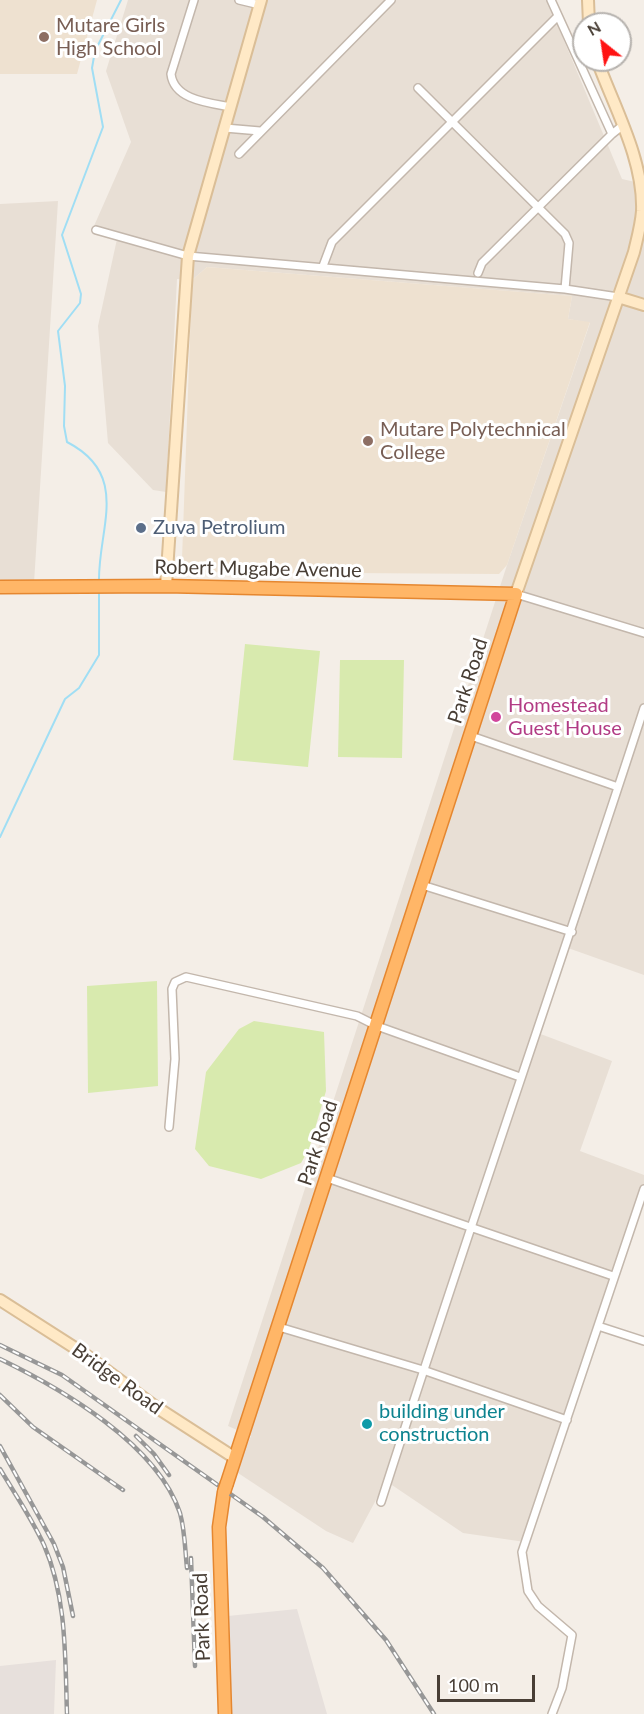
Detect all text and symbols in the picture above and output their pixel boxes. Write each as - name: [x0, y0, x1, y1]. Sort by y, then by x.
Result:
- north arrow: [572, 12, 632, 72]
- place label: Mutare Girls High School: [56, 14, 165, 61]
- text: N: [584, 16, 604, 39]
- marker: Mutare Girls High School: [37, 30, 51, 44]
- place label: Mutare Polytechnical College: [380, 418, 566, 465]
- marker: Mutare Polytechnical College: [361, 434, 375, 448]
- place label: Zuva Petrolium: [153, 516, 285, 540]
- marker: Zuva Petrolium: [134, 521, 148, 535]
- street label: Robert Mugabe Avenue: [154, 555, 362, 583]
- street label: Park Road: [443, 635, 493, 727]
- place label: Homestead Guest House: [508, 694, 622, 741]
- marker: Homestead Guest House: [489, 710, 503, 724]
- street label: Park Road: [293, 1097, 343, 1189]
- street label: Bridge Road: [67, 1338, 167, 1420]
- place label: building under construction: [379, 1400, 505, 1447]
- marker: building under construction: [360, 1417, 374, 1431]
- street label: Park Road: [188, 1572, 216, 1662]
- scale bar: [440, 1663, 538, 1701]
- text: 100 m: [448, 1674, 499, 1696]

